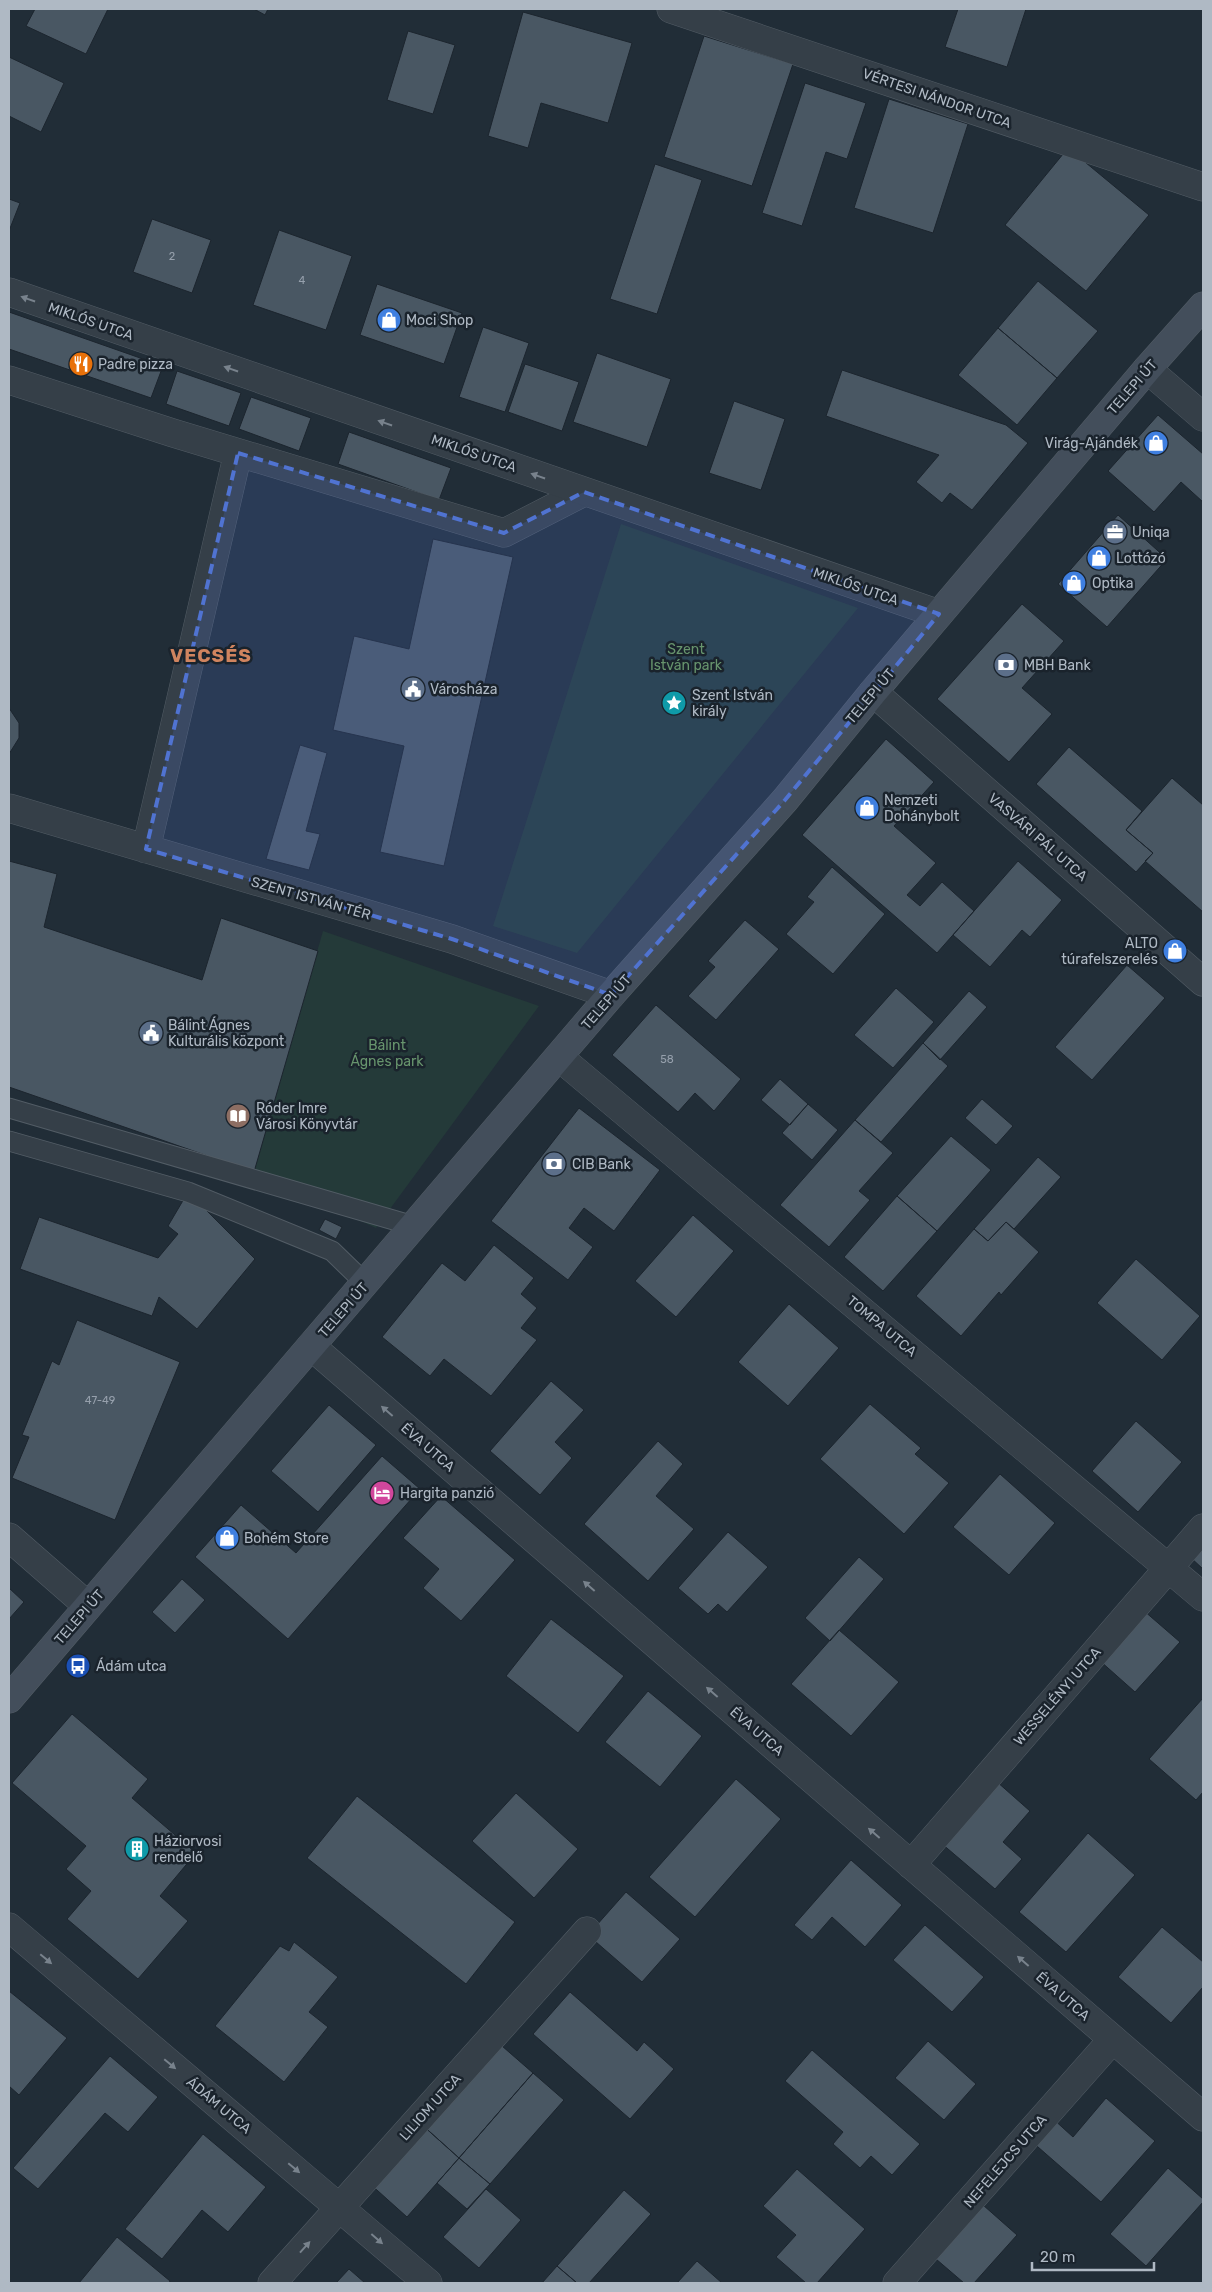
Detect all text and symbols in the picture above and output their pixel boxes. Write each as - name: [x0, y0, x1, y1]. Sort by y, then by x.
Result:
- street label: VÉRTESI NÁNDOR UTCA: [860, 64, 1014, 132]
- house number: 2: [169, 250, 175, 263]
- house number: 4: [299, 274, 306, 287]
- one-way arrow: [20, 295, 35, 303]
- street label: MIKLÓS UTCA: [46, 298, 137, 344]
- shop icon: Moci Shop: [376, 307, 402, 333]
- place label: Moci Shop: [406, 312, 473, 329]
- restaurant icon: Padre pizza: [68, 351, 94, 377]
- place label: Padre pizza: [98, 356, 173, 373]
- street label: TELEPI ÚT: [1103, 356, 1161, 418]
- one-way arrow: [223, 365, 238, 373]
- one-way arrow: [377, 418, 392, 426]
- street label: MIKLÓS UTCA: [429, 430, 520, 476]
- shop icon: Virág-Ajándék: [1143, 430, 1169, 456]
- place label: Virág-Ajándék: [1045, 435, 1139, 452]
- one-way arrow: [530, 472, 545, 480]
- office icon: Uniqa: [1102, 519, 1128, 545]
- place label: Uniqa: [1132, 524, 1170, 541]
- shop icon: Lottózó: [1086, 545, 1112, 571]
- place label: Lottózó: [1116, 550, 1166, 567]
- street label: MIKLÓS UTCA: [811, 563, 902, 609]
- shop icon: Optika: [1061, 570, 1087, 596]
- place label: Optika: [1092, 575, 1133, 592]
- park label: Szent István park: [650, 641, 723, 674]
- district label: VECSÉS: [170, 644, 252, 667]
- bank icon: MBH Bank: [993, 652, 1019, 678]
- place label: MBH Bank: [1024, 657, 1091, 674]
- street label: TELEPI ÚT: [842, 665, 898, 727]
- public building icon: Városháza: [400, 676, 426, 702]
- place label: Városháza: [430, 681, 498, 698]
- place label: Szent István király: [692, 687, 773, 720]
- place icon: Szent István király: [661, 690, 687, 716]
- street label: VASVÁRI PÁL UTCA: [985, 789, 1092, 885]
- place label: Nemzeti Dohánybolt: [884, 792, 960, 825]
- shop icon: Nemzeti Dohánybolt: [854, 795, 880, 821]
- street label: SZENT ISTVÁN TÉR: [249, 872, 373, 924]
- place label: ALTO túrafelszerelés: [1061, 935, 1158, 968]
- shop icon: ALTO túrafelszerelés: [1162, 938, 1188, 964]
- street label: TELEPI ÚT: [577, 971, 635, 1033]
- place label: Bálint Ágnes Kulturális központ: [168, 1016, 285, 1050]
- public building icon: Bálint Ágnes Kulturális központ: [138, 1020, 164, 1046]
- park label: Bálint Ágnes park: [350, 1037, 424, 1070]
- house number: 58: [660, 1053, 674, 1066]
- place label: Róder Imre Városi Könyvtár: [256, 1100, 358, 1133]
- library icon: Róder Imre Városi Könyvtár: [225, 1103, 251, 1129]
- bank icon: CIB Bank: [541, 1151, 567, 1177]
- place label: CIB Bank: [572, 1156, 631, 1173]
- street label: TELEPI ÚT: [314, 1279, 372, 1341]
- street label: TOMPA UTCA: [843, 1292, 920, 1361]
- house number: 47-49: [85, 1394, 115, 1407]
- one-way arrow: [381, 1405, 393, 1417]
- street label: ÉVA UTCA: [397, 1419, 459, 1476]
- hotel icon: Hargita panzió: [369, 1480, 395, 1506]
- place label: Hargita panzió: [400, 1485, 494, 1502]
- shop icon: Bohém Store: [214, 1525, 240, 1551]
- place label: Bohém Store: [244, 1530, 329, 1547]
- one-way arrow: [583, 1581, 595, 1592]
- street label: TELEPI ÚT: [50, 1586, 108, 1648]
- street label: WESSELÉNYI UTCA: [1009, 1643, 1105, 1749]
- bus stop icon: Ádám utca: [65, 1653, 91, 1679]
- place label: Ádám utca: [96, 1657, 167, 1675]
- one-way arrow: [706, 1686, 718, 1698]
- street label: ÉVA UTCA: [726, 1703, 788, 1760]
- one-way arrow: [868, 1827, 881, 1838]
- place label: Háziorvosi rendelő: [154, 1833, 222, 1866]
- building icon: Háziorvosi rendelő: [124, 1836, 150, 1862]
- one-way arrow: [40, 1953, 52, 1964]
- one-way arrow: [1018, 1955, 1030, 1967]
- street label: ÉVA UTCA: [1032, 1968, 1094, 2025]
- one-way arrow: [164, 2058, 177, 2069]
- street label: LILIOM UTCA: [396, 2070, 465, 2144]
- street label: ÁDÁM UTCA: [183, 2073, 256, 2138]
- street label: NEFELEJCS UTCA: [960, 2111, 1051, 2211]
- one-way arrow: [288, 2163, 301, 2174]
- one-way arrow: [371, 2234, 384, 2245]
- scale bar: [1032, 2240, 1154, 2272]
- one-way arrow: [299, 2241, 311, 2253]
- text: 20 m: [1040, 2248, 1075, 2266]

